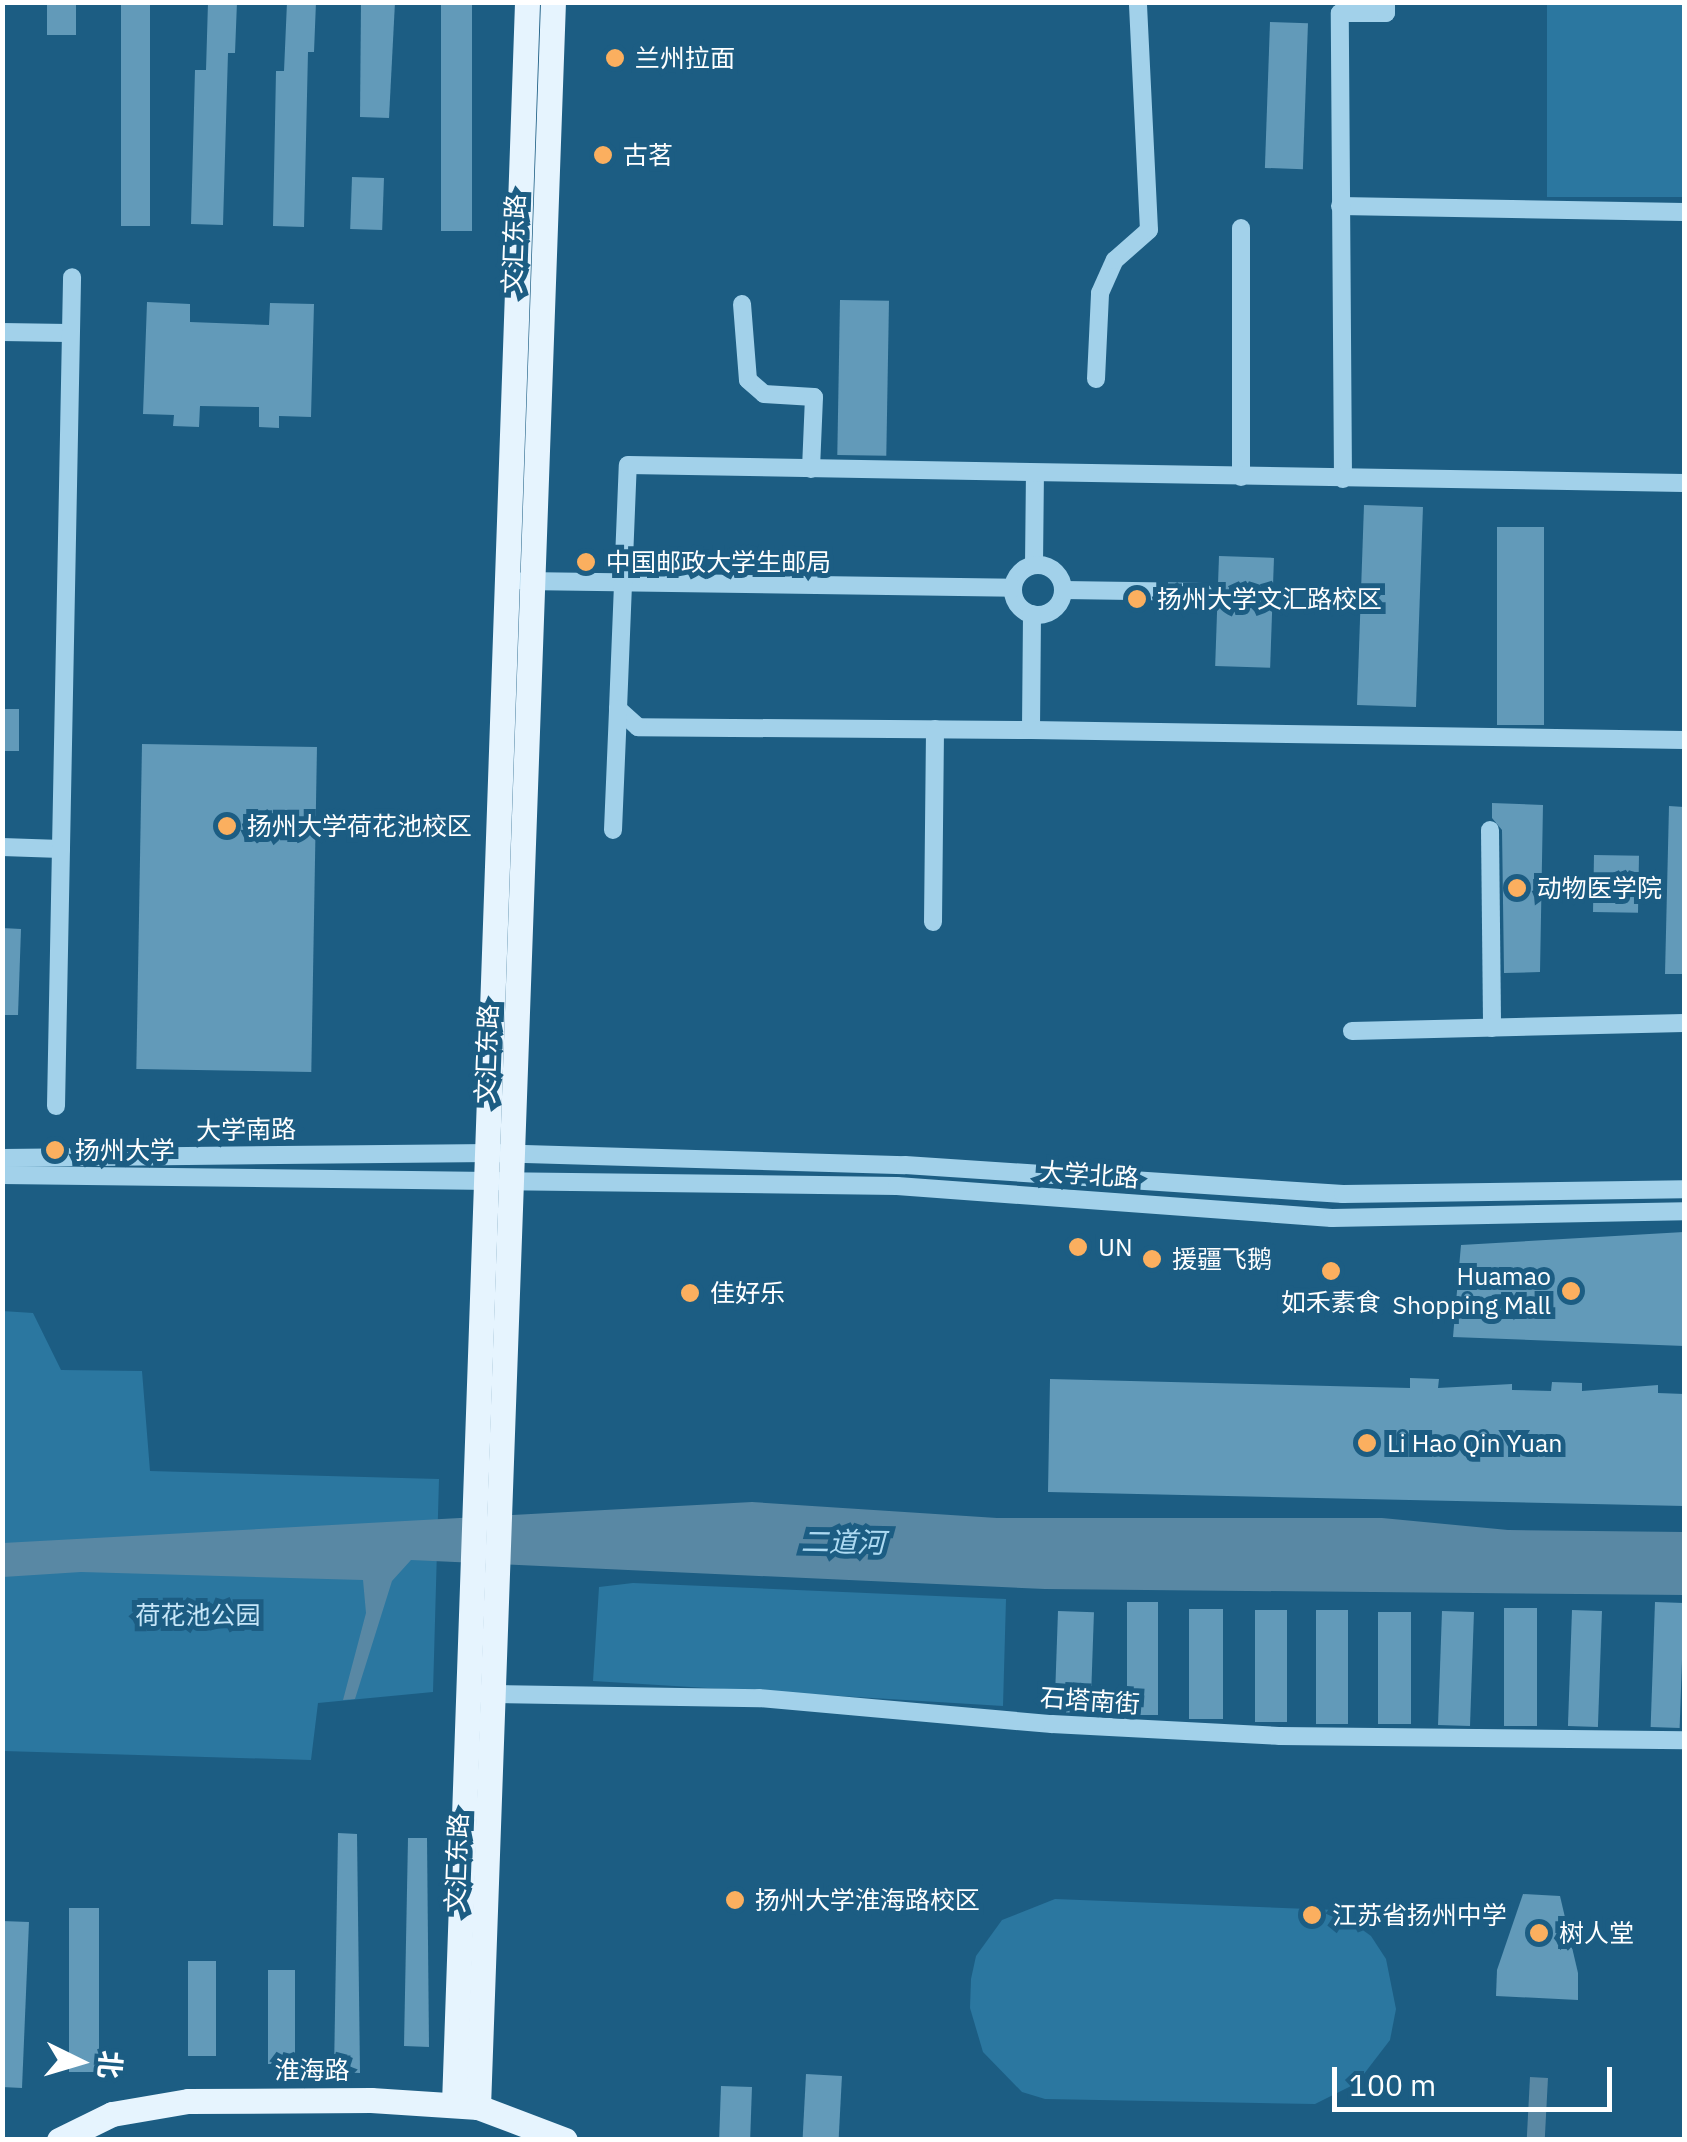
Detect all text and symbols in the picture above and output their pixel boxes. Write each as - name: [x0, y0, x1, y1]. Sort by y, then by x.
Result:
- place label: 兰州拉面: [635, 43, 735, 73]
- marker: 兰州拉面: [604, 47, 626, 69]
- place label: 古茗: [623, 140, 673, 170]
- marker: 古茗: [592, 144, 614, 166]
- street label: 文汇东路: [497, 194, 531, 294]
- place label: 中国邮政大学生邮局: [606, 547, 831, 577]
- marker: 中国邮政大学生邮局: [575, 551, 597, 573]
- place label: 扬州大学文汇路校区: [1157, 584, 1382, 614]
- marker: 扬州大学文汇路校区: [1126, 588, 1148, 610]
- place label: 扬州大学荷花池校区: [247, 811, 472, 841]
- marker: 扬州大学荷花池校区: [216, 815, 238, 837]
- place label: 动物医学院: [1537, 873, 1662, 903]
- marker: 动物医学院: [1506, 877, 1528, 899]
- street label: 文汇东路: [470, 1004, 504, 1104]
- street label: 大学南路: [196, 1114, 296, 1146]
- place label: 扬州大学: [75, 1135, 175, 1165]
- marker: 扬州大学: [44, 1139, 66, 1161]
- street label: 大学北路: [1038, 1157, 1140, 1193]
- place label: UN: [1098, 1232, 1133, 1262]
- marker: UN: [1067, 1236, 1089, 1258]
- place label: 援疆飞鹅: [1172, 1244, 1272, 1274]
- marker: 援疆飞鹅: [1141, 1248, 1163, 1270]
- marker: 如禾素食: [1320, 1260, 1342, 1282]
- place label: Huamao Shopping Mall: [1393, 1262, 1551, 1321]
- place label: 佳好乐: [710, 1278, 785, 1308]
- marker: Huamao Shopping Mall: [1560, 1280, 1582, 1302]
- marker: 佳好乐: [679, 1282, 701, 1304]
- place label: 如禾素食: [1281, 1287, 1381, 1317]
- place label: Li Hao Qin Yuan: [1387, 1428, 1562, 1458]
- marker: Li Hao Qin Yuan: [1356, 1432, 1378, 1454]
- water label: 二道河: [801, 1524, 885, 1560]
- park label: 荷花池公园: [136, 1600, 260, 1630]
- street label: 石塔南街: [1039, 1683, 1141, 1719]
- street label: 文汇东路: [440, 1813, 474, 1913]
- place label: 扬州大学淮海路校区: [755, 1885, 980, 1915]
- marker: 扬州大学淮海路校区: [724, 1889, 746, 1911]
- place label: 江苏省扬州中学: [1332, 1900, 1507, 1930]
- marker: 江苏省扬州中学: [1301, 1904, 1323, 1926]
- place label: 树人堂: [1559, 1918, 1634, 1948]
- marker: 树人堂: [1528, 1922, 1550, 1944]
- north arrow: [30, 2012, 130, 2112]
- scale bar: [1337, 2047, 1617, 2109]
- text: 北: [91, 2049, 130, 2080]
- street label: 淮海路: [275, 2055, 349, 2085]
- text: 100 m: [1349, 2065, 1436, 2104]

